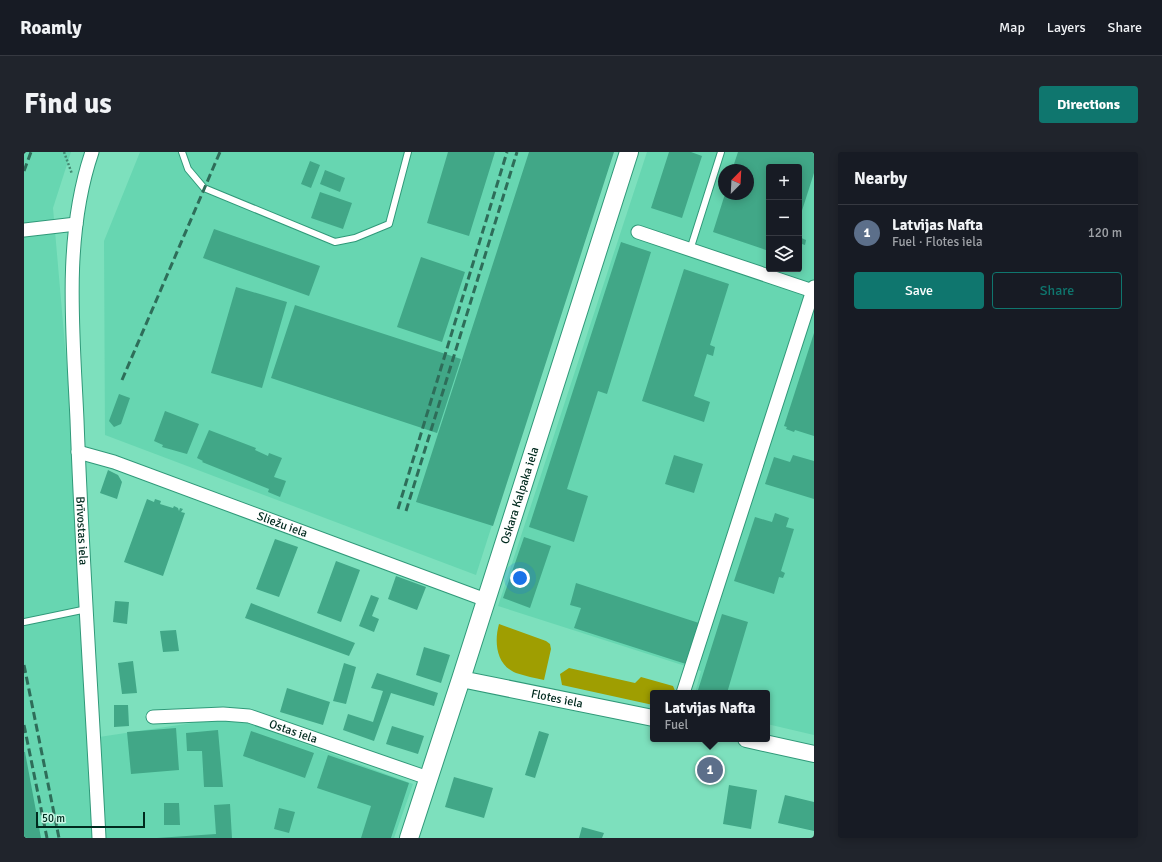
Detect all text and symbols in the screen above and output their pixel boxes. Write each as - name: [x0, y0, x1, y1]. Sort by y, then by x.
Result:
- text: Roamly: [20, 16, 82, 40]
- text: Map: [999, 19, 1025, 36]
- text: Layers: [1047, 19, 1086, 36]
- text: Share: [1108, 19, 1142, 36]
- button: Directions: [1039, 86, 1138, 123]
- text: Find us: [24, 87, 112, 121]
- north arrow: [718, 164, 754, 200]
- map controls: [766, 164, 802, 272]
- button: +: [766, 164, 802, 200]
- text: Nearby: [854, 168, 907, 189]
- button: −: [766, 200, 802, 236]
- text: Latvijas Nafta: [892, 216, 983, 234]
- text: 1: [863, 225, 871, 241]
- text: 120 m: [1088, 225, 1122, 241]
- text: Fuel · Flotes iela: [892, 234, 983, 250]
- button: layers: [766, 236, 802, 272]
- button: Save: [854, 272, 984, 309]
- button: Share: [992, 272, 1122, 309]
- street label: Oskara Kalpaka iela: [497, 445, 542, 546]
- street label: Brīvostas iela: [73, 496, 91, 566]
- street label: Sliežu iela: [255, 508, 310, 541]
- your location: [510, 568, 530, 588]
- street label: Flotes iela: [530, 686, 584, 711]
- popup: [650, 690, 770, 742]
- text: Latvijas Nafta: [664, 699, 756, 717]
- street label: Ostas iela: [267, 716, 319, 747]
- text: Fuel: [664, 717, 688, 733]
- pin: 1: [697, 755, 723, 785]
- scale bar: [36, 810, 145, 829]
- text: 50 m: [42, 812, 65, 825]

